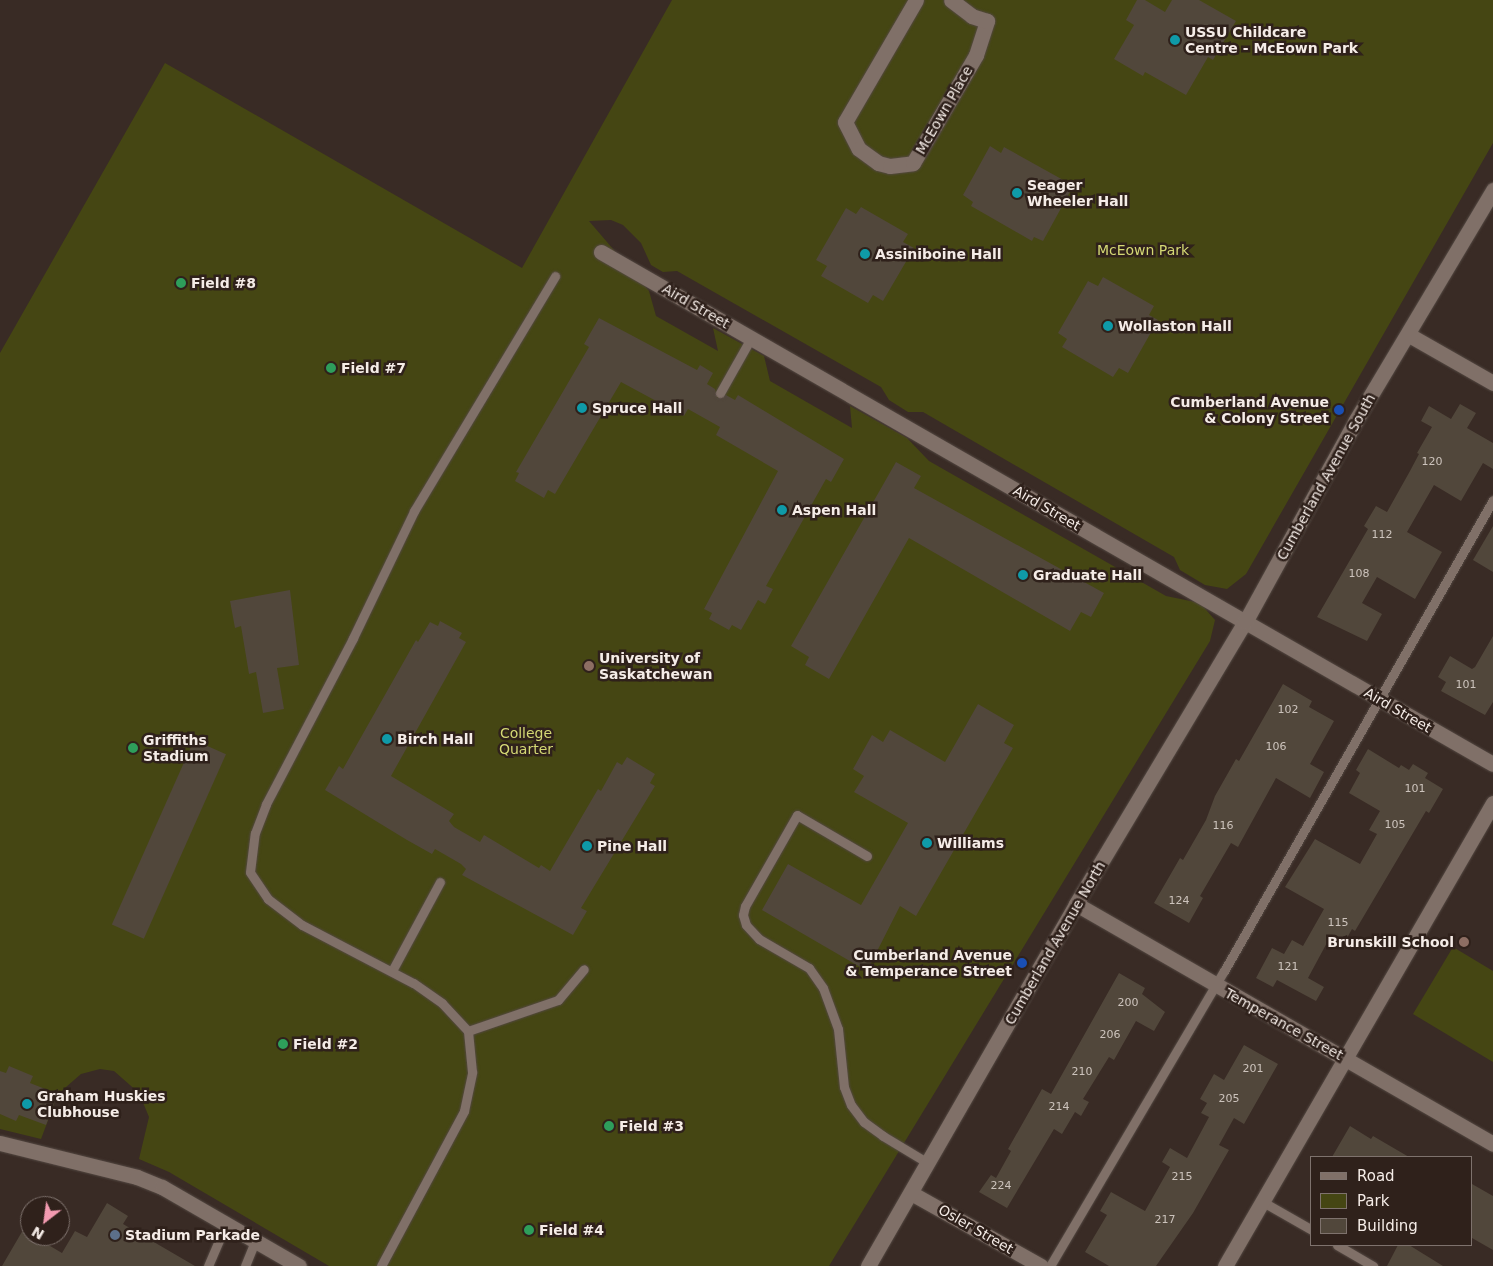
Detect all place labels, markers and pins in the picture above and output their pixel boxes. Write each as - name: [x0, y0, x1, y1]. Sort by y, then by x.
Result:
- place label: USSU Childcare Centre - McEown Park: [1185, 24, 1358, 56]
- marker: USSU Childcare Centre - McEown Park: [1169, 34, 1181, 46]
- place label: Seager Wheeler Hall: [1027, 177, 1128, 210]
- marker: Seager Wheeler Hall: [1011, 187, 1023, 199]
- place label: Assiniboine Hall: [875, 246, 1002, 262]
- marker: Assiniboine Hall: [859, 248, 871, 260]
- place label: Field #8: [191, 275, 256, 291]
- marker: Field #8: [175, 277, 187, 289]
- place label: Wollaston Hall: [1118, 318, 1232, 334]
- marker: Wollaston Hall: [1102, 320, 1114, 332]
- place label: Field #7: [341, 360, 406, 376]
- marker: Field #7: [325, 362, 337, 374]
- place label: Cumberland Avenue & Colony Street: [1170, 394, 1329, 427]
- place label: Spruce Hall: [592, 400, 682, 416]
- marker: Spruce Hall: [576, 402, 588, 414]
- marker: Cumberland Avenue & Colony Street: [1333, 404, 1345, 416]
- place label: Aspen Hall: [792, 502, 876, 518]
- marker: Aspen Hall: [776, 504, 788, 516]
- place label: Graduate Hall: [1033, 567, 1142, 583]
- marker: Graduate Hall: [1017, 569, 1029, 581]
- place label: University of Saskatchewan: [599, 650, 712, 682]
- marker: University of Saskatchewan: [583, 660, 595, 672]
- place label: Birch Hall: [397, 731, 473, 747]
- place label: Griffiths Stadium: [143, 732, 209, 764]
- marker: Birch Hall: [381, 733, 393, 745]
- marker: Griffiths Stadium: [127, 742, 139, 754]
- place label: Williams: [937, 835, 1004, 851]
- marker: Williams: [921, 837, 933, 849]
- place label: Pine Hall: [597, 838, 667, 854]
- marker: Pine Hall: [581, 840, 593, 852]
- place label: Brunskill School: [1327, 934, 1454, 950]
- marker: Brunskill School: [1458, 936, 1470, 948]
- place label: Cumberland Avenue & Temperance Street: [845, 947, 1012, 980]
- marker: Cumberland Avenue & Temperance Street: [1016, 957, 1028, 969]
- place label: Field #2: [293, 1036, 358, 1052]
- marker: Field #2: [277, 1038, 289, 1050]
- place label: Graham Huskies Clubhouse: [37, 1088, 166, 1120]
- marker: Graham Huskies Clubhouse: [21, 1098, 33, 1110]
- place label: Field #3: [619, 1118, 684, 1134]
- marker: Field #3: [603, 1120, 615, 1132]
- place label: Field #4: [539, 1222, 604, 1238]
- marker: Field #4: [523, 1224, 535, 1236]
- place label: Stadium Parkade: [125, 1227, 260, 1243]
- marker: Stadium Parkade: [109, 1229, 121, 1241]

